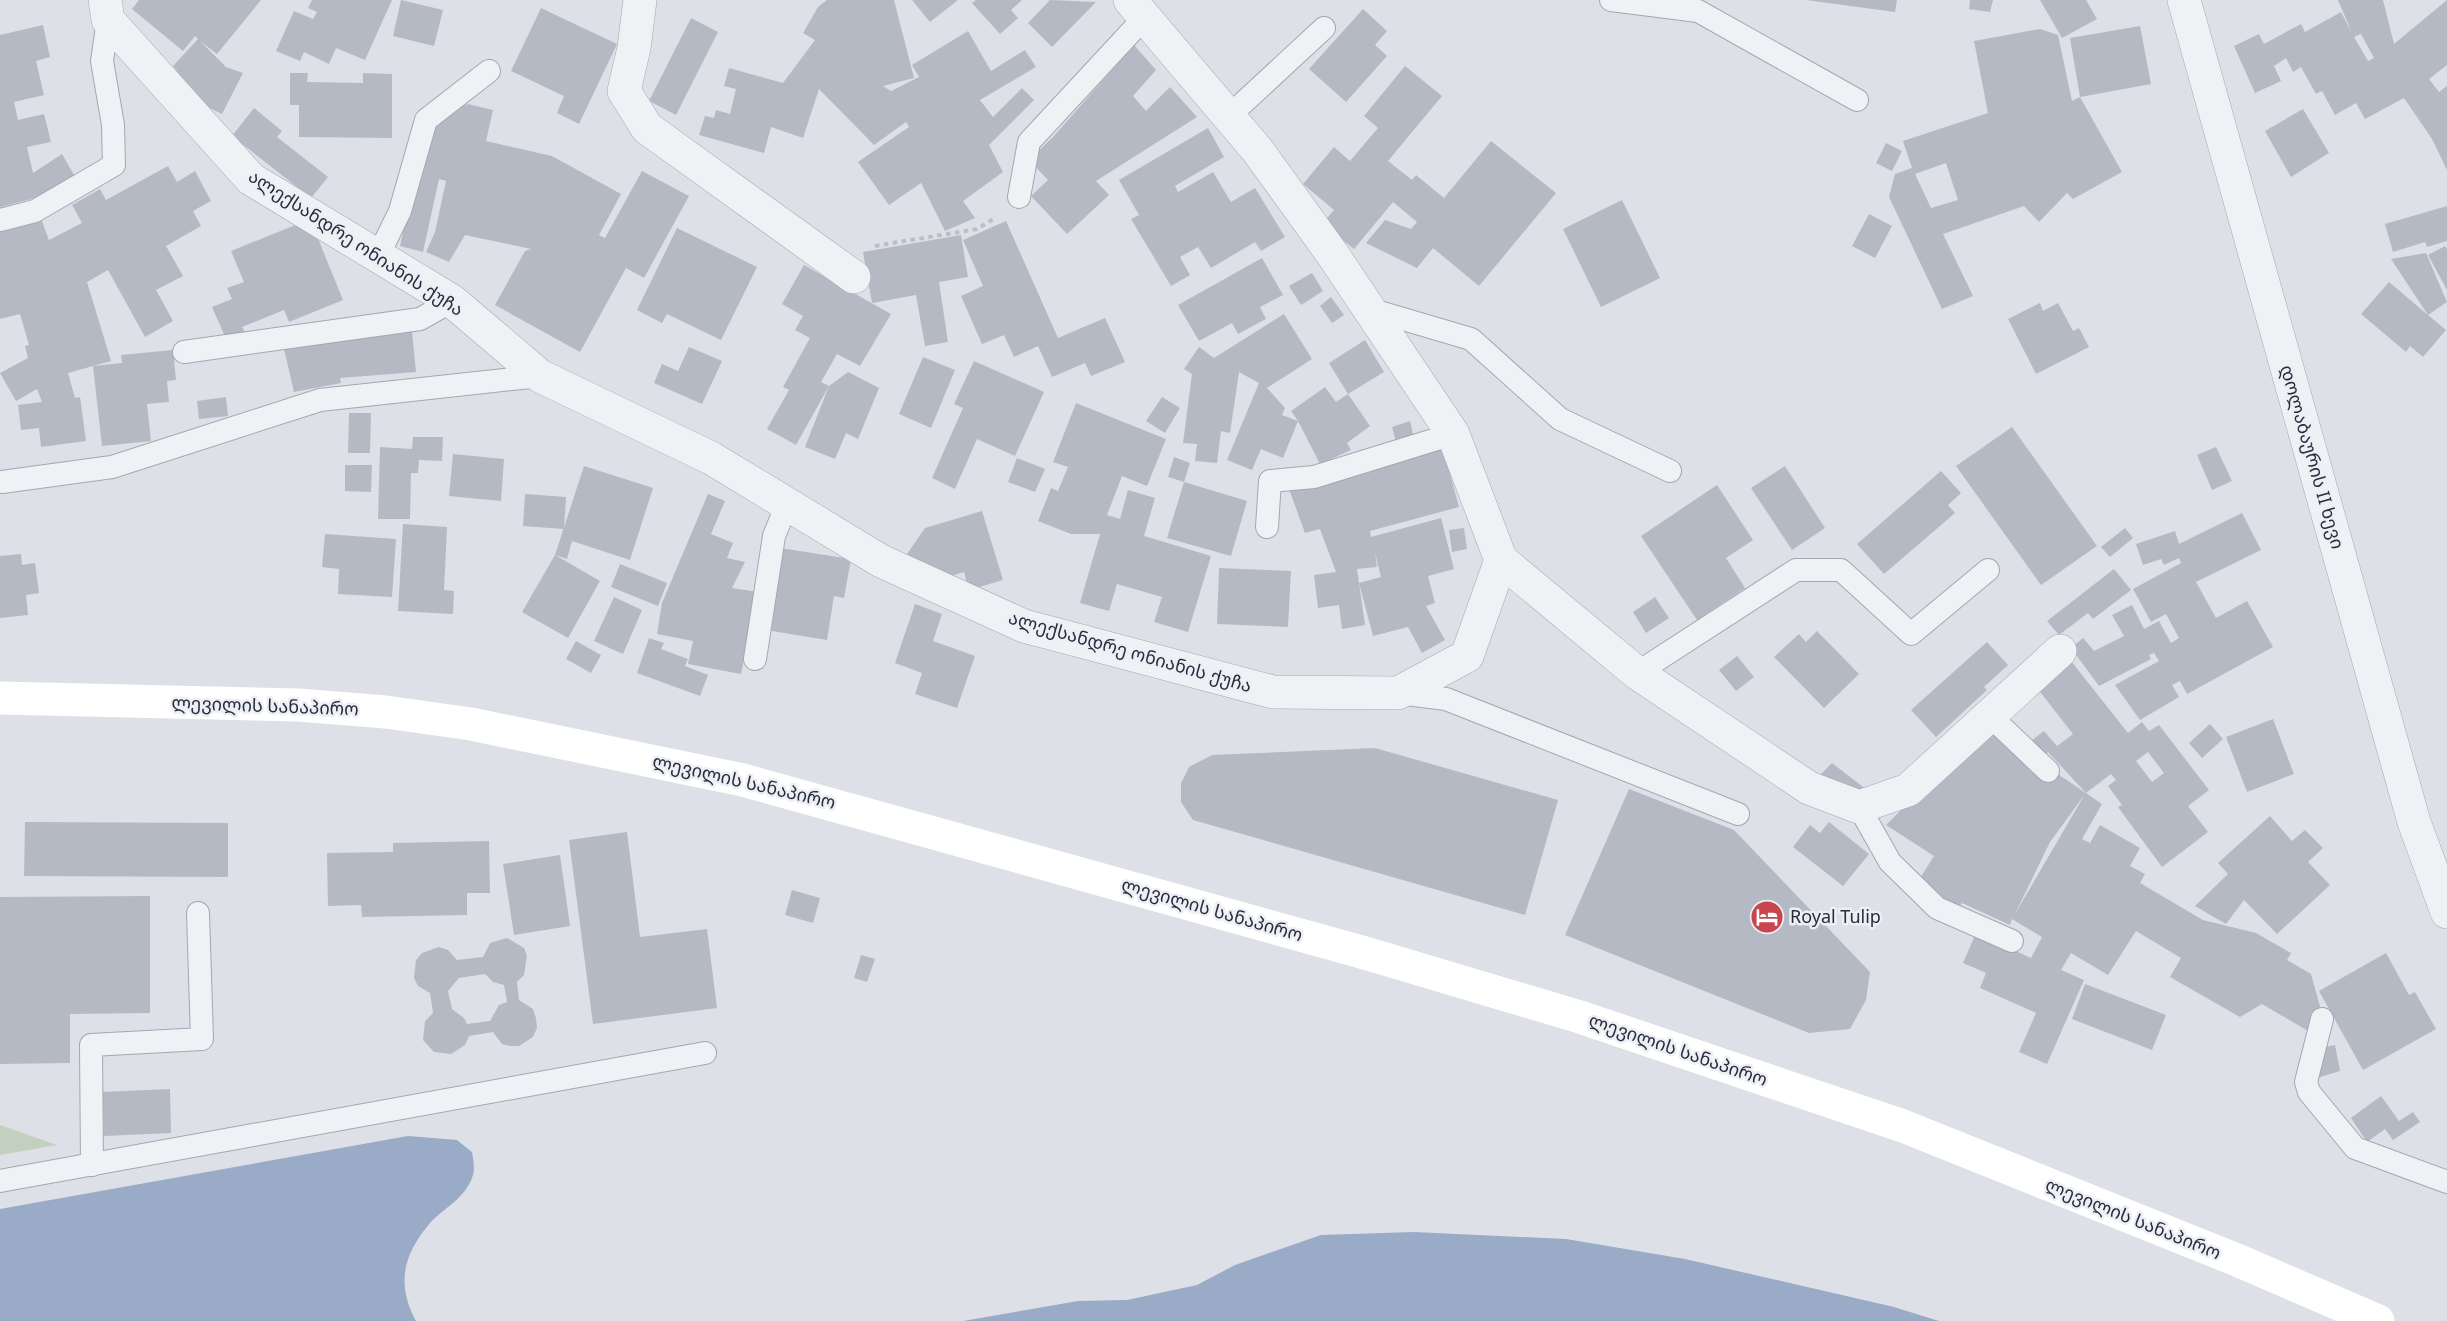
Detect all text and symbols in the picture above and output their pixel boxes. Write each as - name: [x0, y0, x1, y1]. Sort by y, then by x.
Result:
- street label: ალექსანდრე ონიანის ქუჩა: [244, 163, 469, 321]
- street label: დოლაბაურის II ხევი: [2275, 362, 2351, 551]
- street label: ალექსანდრე ონიანის ქუჩა: [1006, 605, 1255, 697]
- street label: ლევილის სანაპირო: [171, 690, 359, 720]
- street label: ლევილის სანაპირო: [650, 748, 838, 814]
- street label: ლევილის სანაპირო: [1119, 872, 1306, 946]
- hotel icon: Royal Tulip: [1749, 899, 1785, 935]
- place label: Royal Tulip: [1790, 904, 1881, 928]
- street label: ლევილის სანაპირო: [1586, 1007, 1771, 1091]
- street label: ლევილის სანაპირო: [2042, 1172, 2225, 1264]

